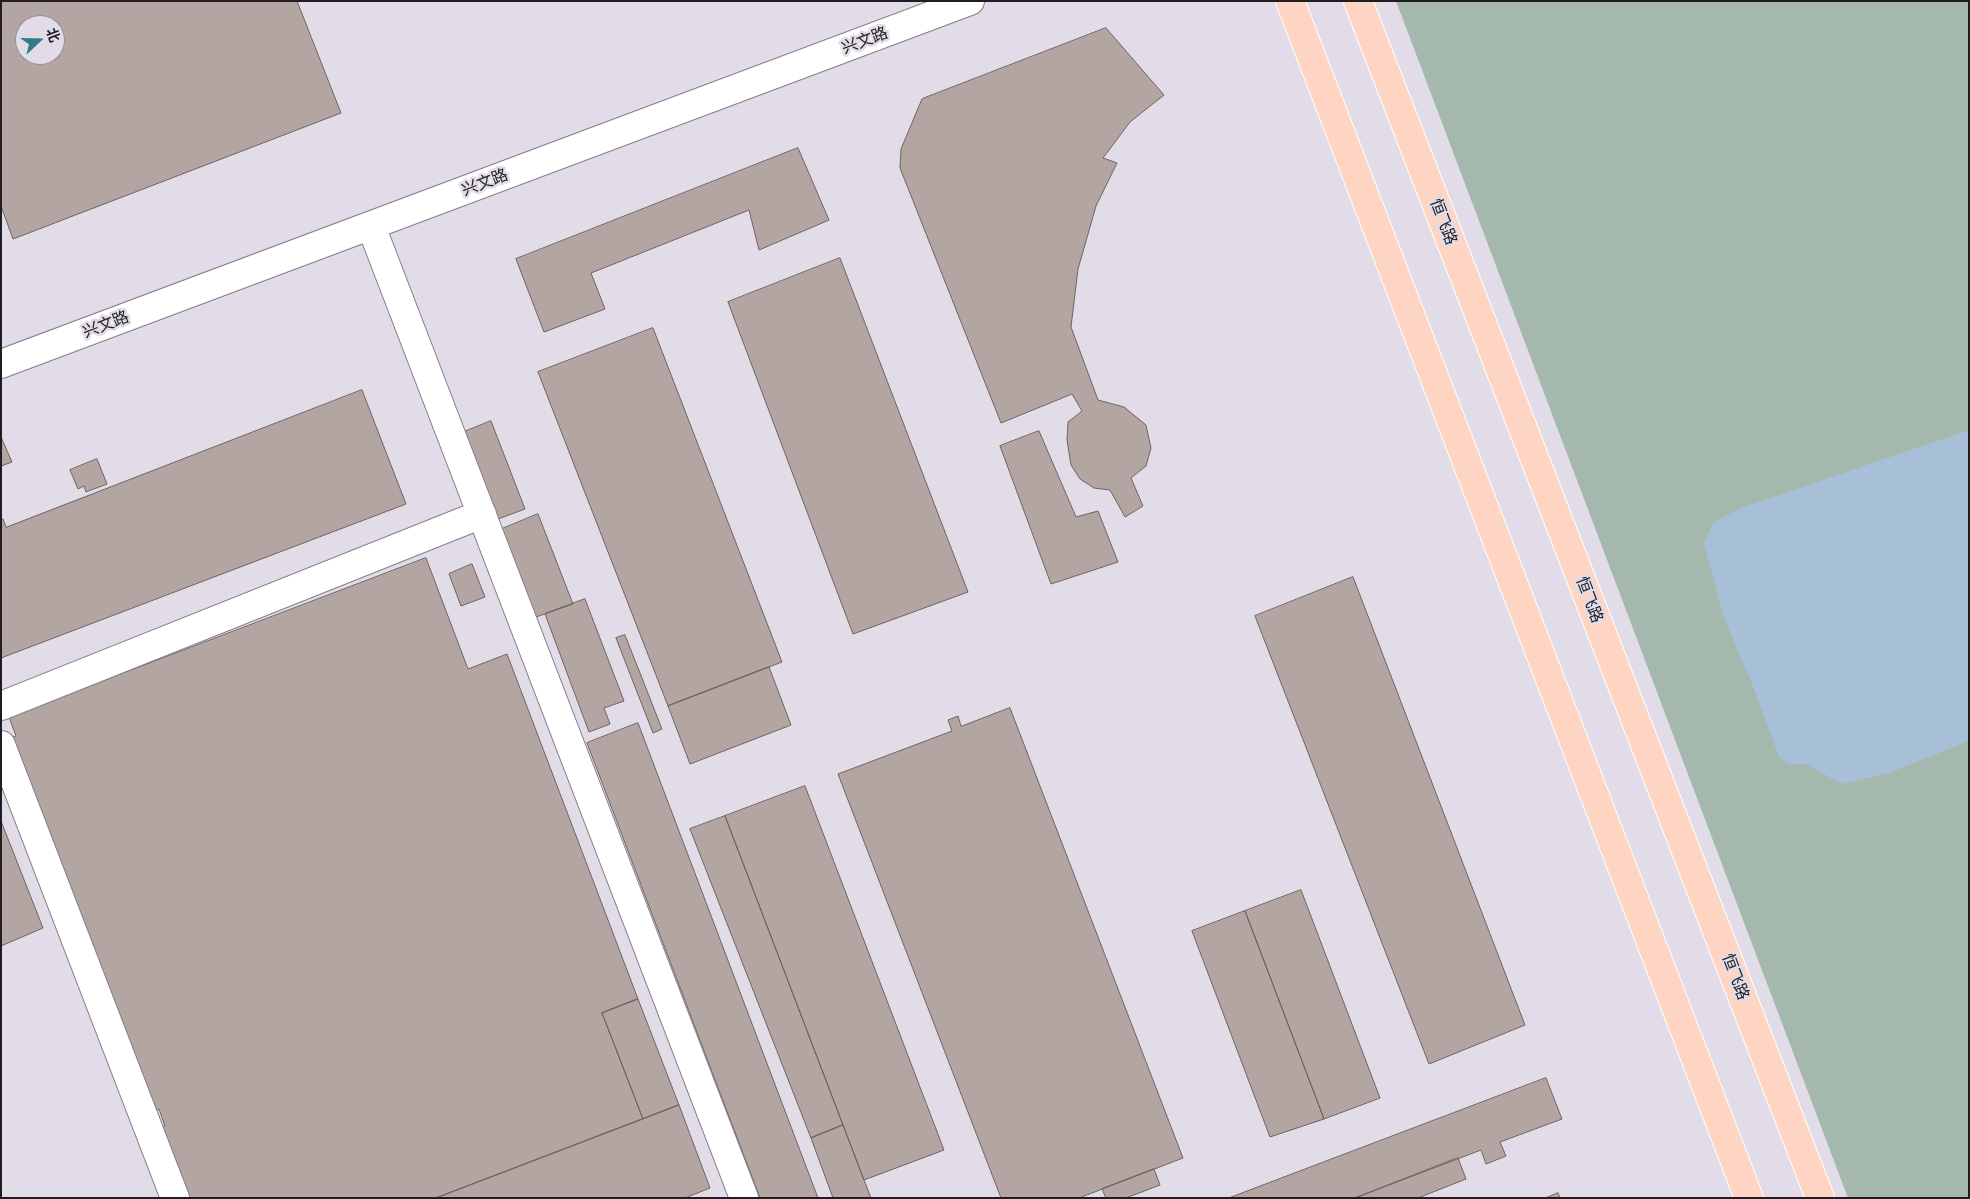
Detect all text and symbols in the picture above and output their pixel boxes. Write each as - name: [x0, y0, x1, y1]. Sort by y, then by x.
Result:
- north arrow: [15, 15, 65, 65]
- street label: 兴文路: [839, 23, 891, 59]
- text: 北: [42, 25, 65, 45]
- street label: 兴文路: [459, 165, 511, 201]
- street label: 恒飞路: [1425, 196, 1461, 248]
- street label: 兴文路: [80, 307, 132, 343]
- street label: 恒飞路: [1571, 574, 1607, 626]
- street label: 恒飞路: [1717, 951, 1753, 1003]

